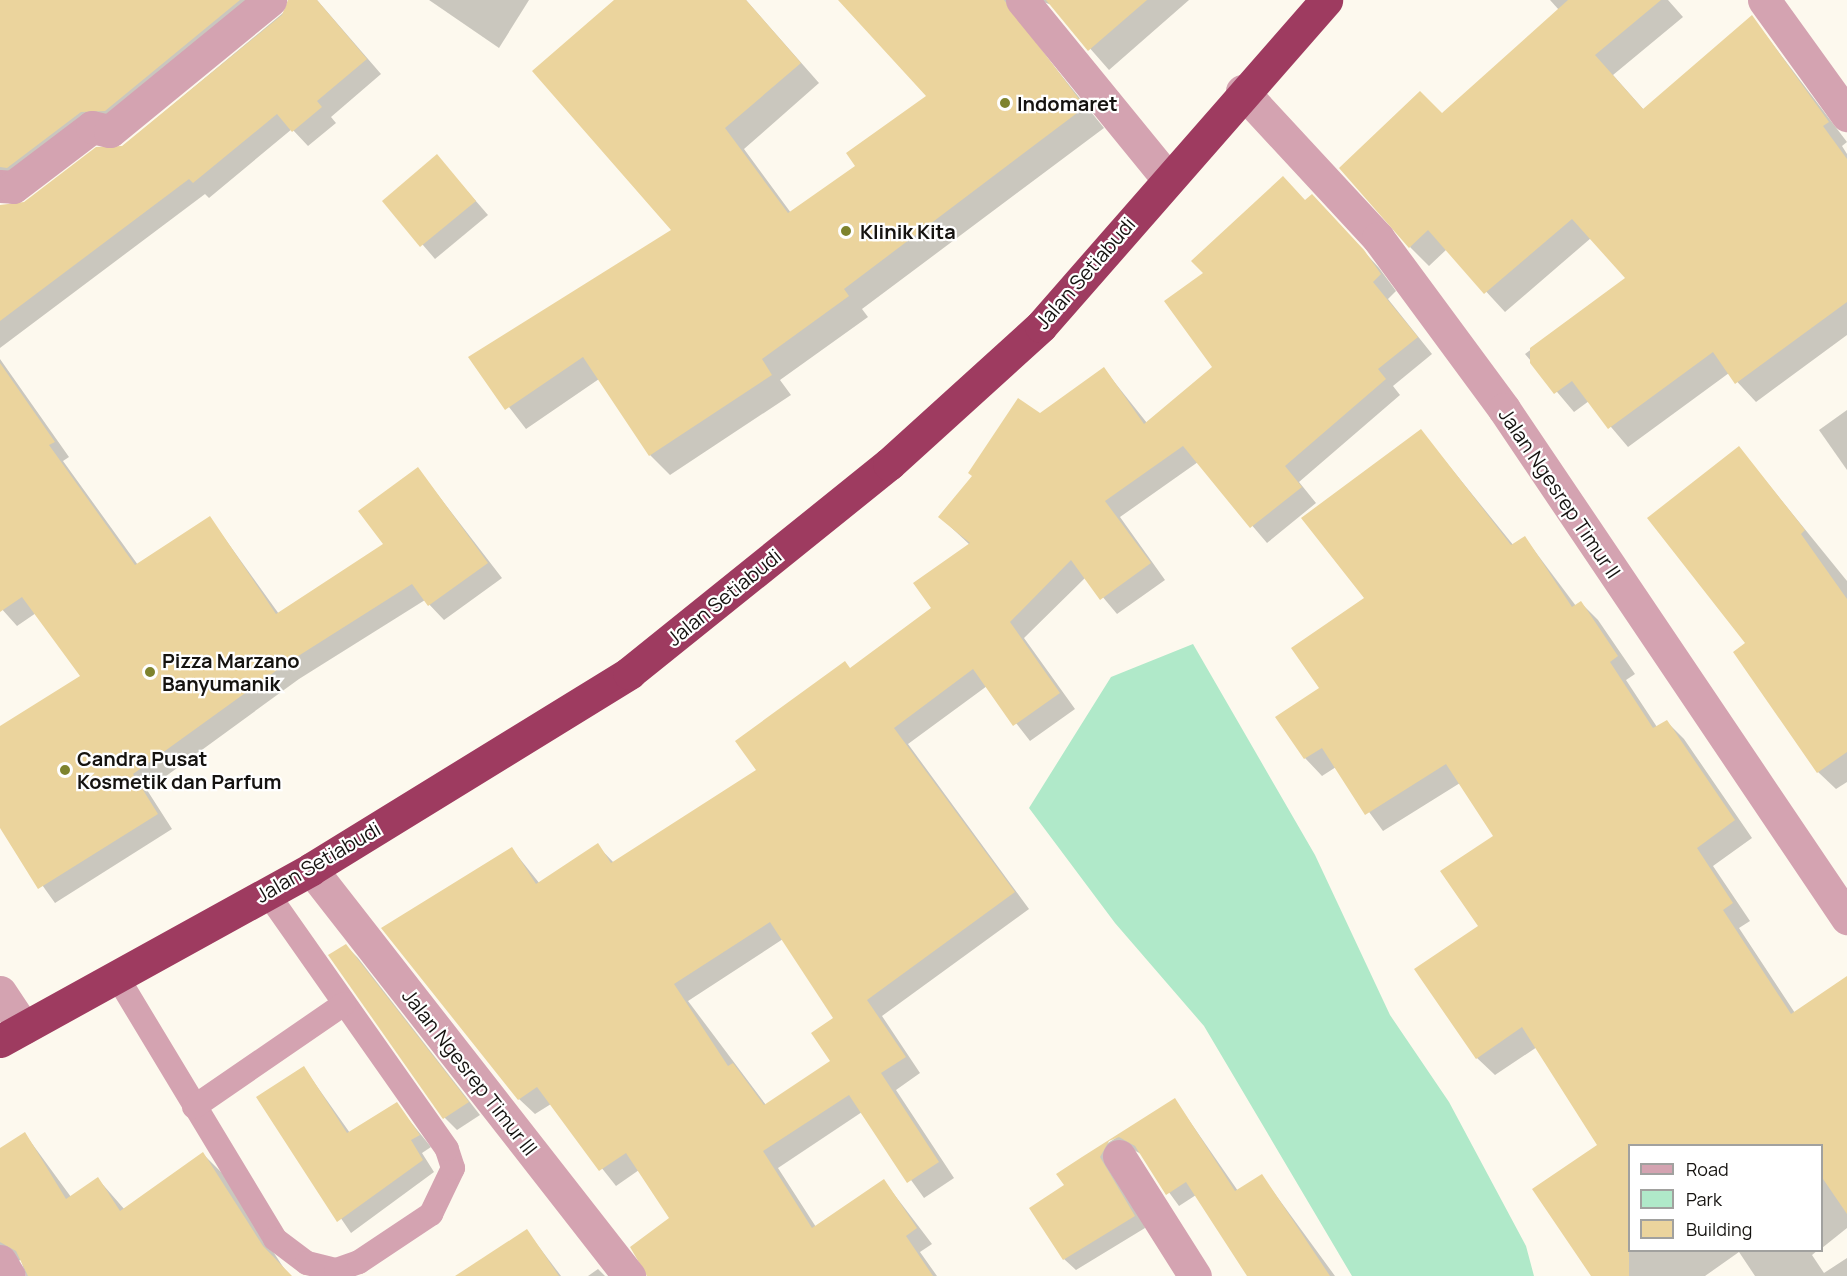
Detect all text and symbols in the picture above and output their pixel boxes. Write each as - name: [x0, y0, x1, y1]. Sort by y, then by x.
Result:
- place label: Indomaret: [1017, 91, 1118, 115]
- marker: Indomaret: [998, 96, 1012, 110]
- street label: Jalan Setiabudi: [1030, 212, 1140, 334]
- place label: Klinik Kita: [860, 219, 956, 243]
- marker: Klinik Kita: [837, 222, 855, 240]
- street label: Jalan Ngesrep Timur II: [1494, 403, 1626, 583]
- street label: Jalan Setiabudi: [662, 544, 786, 650]
- place label: Pizza Marzano Banyumanik: [162, 648, 300, 695]
- marker: Pizza Marzano Banyumanik: [143, 665, 157, 679]
- place label: Candra Pusat Kosmetik dan Parfum: [77, 746, 281, 793]
- marker: Candra Pusat Kosmetik dan Parfum: [58, 763, 72, 777]
- street label: Jalan Setiabudi: [251, 817, 385, 907]
- street label: Jalan Ngesrep Timur III: [398, 984, 542, 1160]
- legend: [1628, 1144, 1823, 1252]
- text: Road: [1686, 1157, 1729, 1181]
- text: Park: [1686, 1187, 1722, 1211]
- text: Building: [1686, 1217, 1752, 1241]

